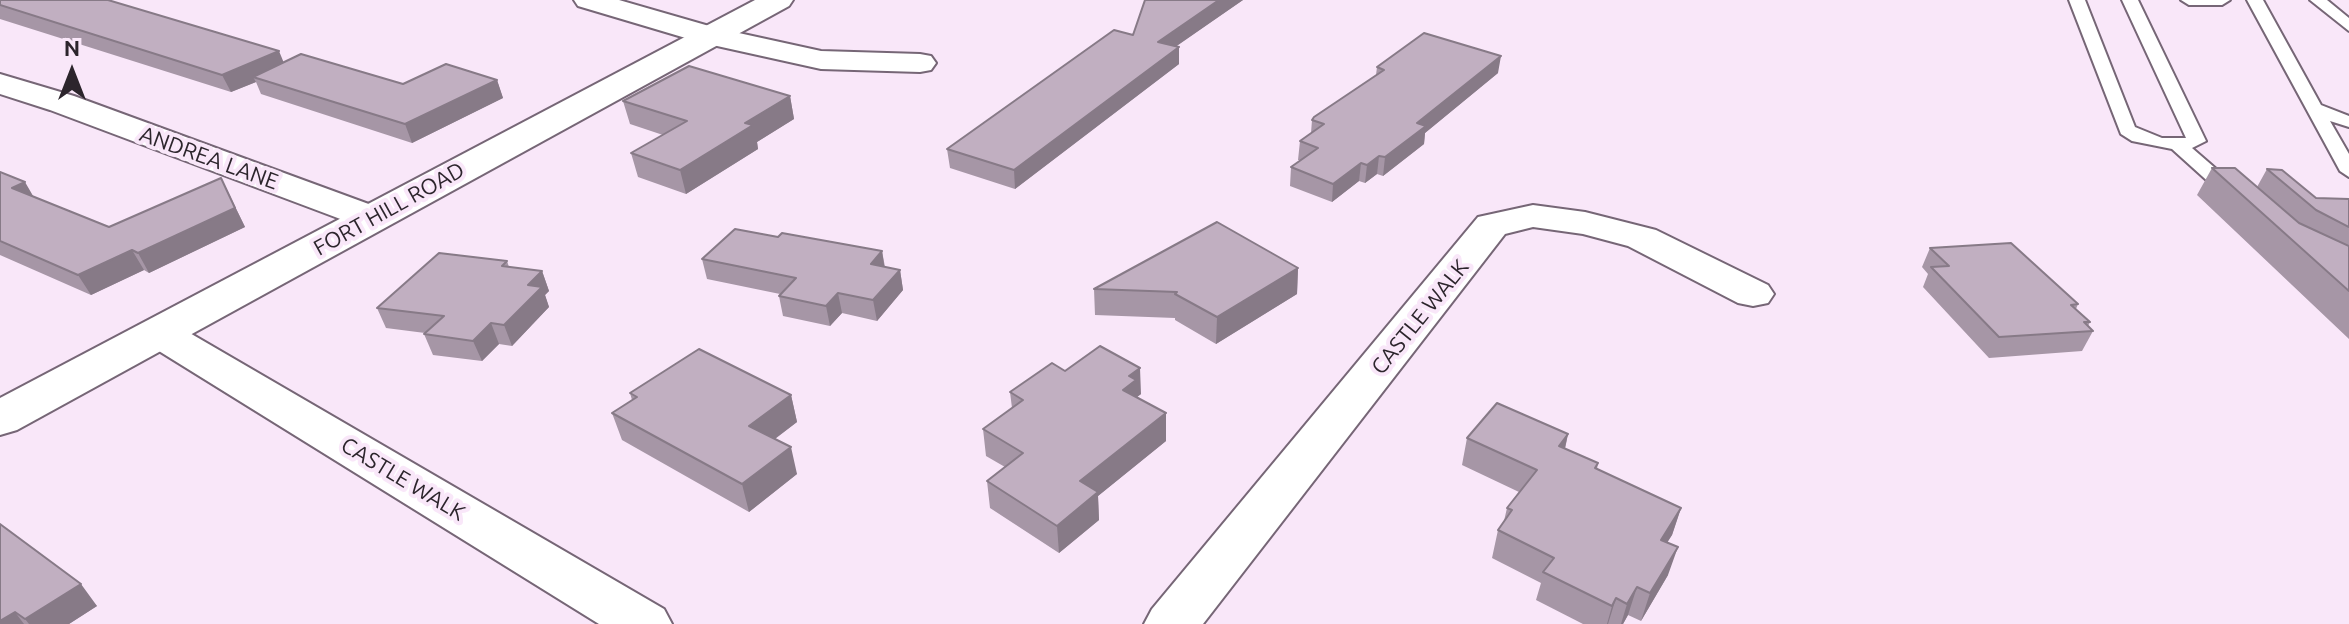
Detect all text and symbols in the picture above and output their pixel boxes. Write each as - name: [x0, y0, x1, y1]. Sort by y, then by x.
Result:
- north arrow: [32, 32, 112, 112]
- text: N: [64, 35, 80, 60]
- street label: ANDREA LANE: [136, 121, 282, 195]
- street label: FORT HILL ROAD: [309, 157, 469, 261]
- street label: CASTLE WALK: [1366, 254, 1474, 380]
- street label: CASTLE WALK: [336, 432, 470, 526]

